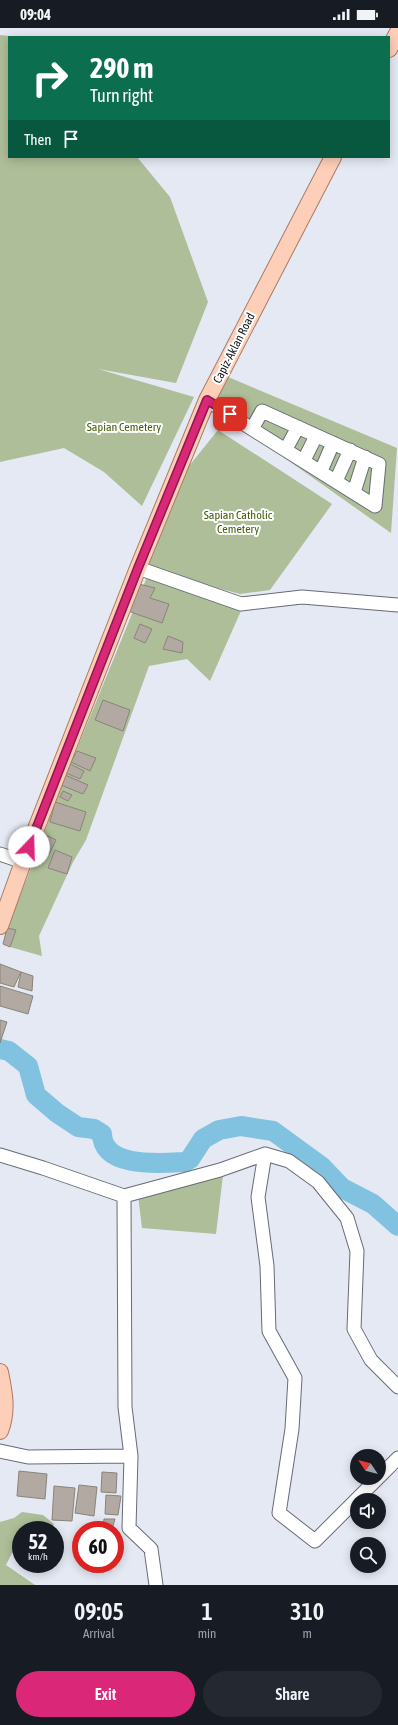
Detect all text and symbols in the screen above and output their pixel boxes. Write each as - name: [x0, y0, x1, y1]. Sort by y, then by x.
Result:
- text: 09:04: [20, 6, 51, 23]
- icon: right: [24, 52, 76, 104]
- text: 290 m: [90, 52, 153, 84]
- text: Turn right: [90, 85, 153, 106]
- icon: arrive: [60, 128, 82, 150]
- text: Then: [24, 131, 52, 148]
- street label: Capiz-Aklan Road: [210, 310, 258, 386]
- pin: [213, 397, 247, 431]
- icon: arrive: [219, 403, 241, 425]
- park label: Sapian Cemetery: [87, 420, 161, 434]
- park label: Sapian Catholic Cemetery: [204, 508, 273, 536]
- position arrow: [8, 826, 50, 868]
- north arrow: [350, 1449, 386, 1485]
- map controls: [350, 1449, 386, 1573]
- button: sound: [350, 1493, 386, 1529]
- speed limit sign: 60: [72, 1521, 124, 1573]
- text: 52: [29, 1530, 47, 1553]
- button: search: [350, 1537, 386, 1573]
- text: km/h: [28, 1551, 48, 1562]
- text: 09:05: [74, 1598, 124, 1625]
- text: 1: [201, 1598, 213, 1625]
- text: 310: [290, 1598, 324, 1625]
- text: Arrival: [83, 1626, 115, 1641]
- text: min: [198, 1626, 216, 1641]
- text: m: [302, 1626, 312, 1641]
- button: Exit: [16, 1671, 195, 1717]
- button: Share: [203, 1671, 382, 1717]

